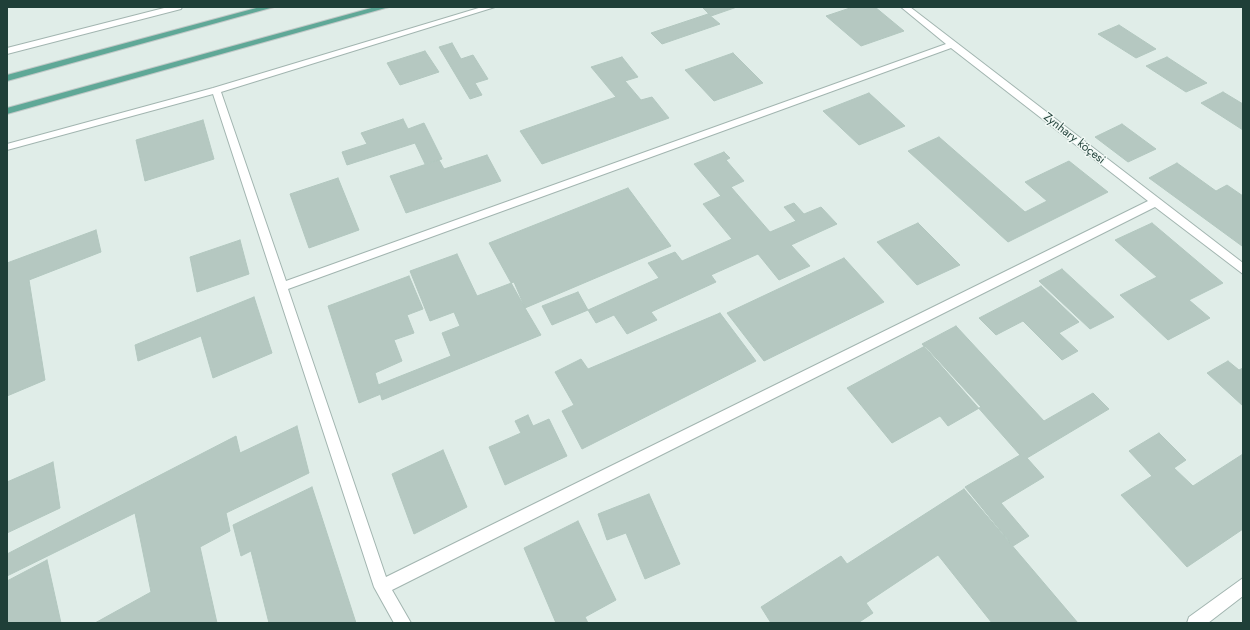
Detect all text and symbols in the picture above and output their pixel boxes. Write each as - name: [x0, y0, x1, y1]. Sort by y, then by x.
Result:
- street label: Zynhary köçesi: [1040, 110, 1108, 168]

